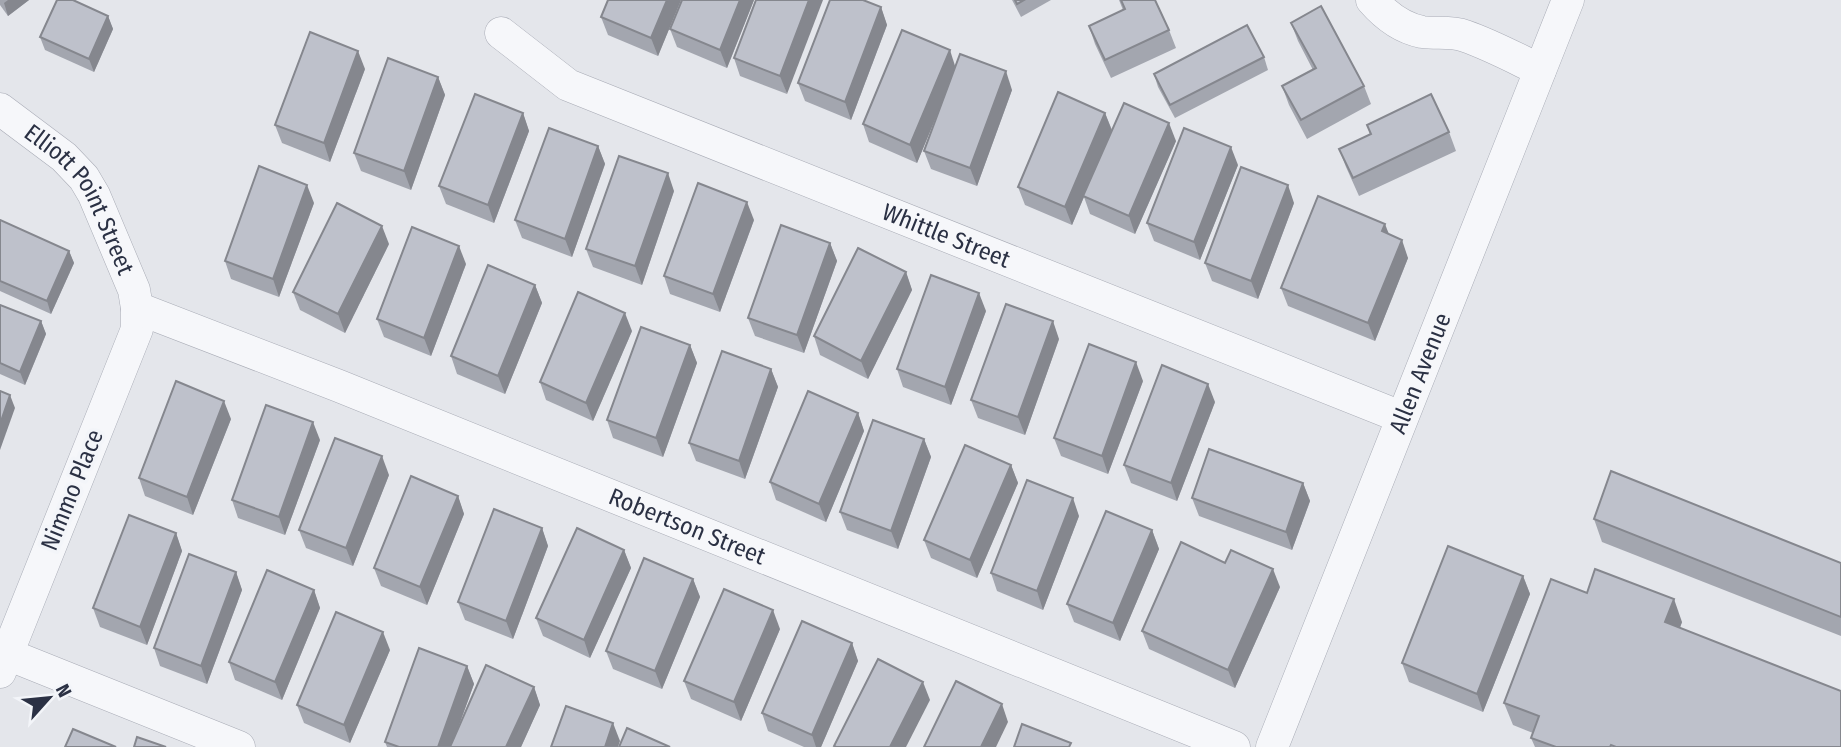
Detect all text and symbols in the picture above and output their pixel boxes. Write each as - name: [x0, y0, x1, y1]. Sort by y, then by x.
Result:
- street label: Elliott Point Street: [19, 118, 140, 279]
- street label: Whittle Street: [878, 198, 1014, 274]
- street label: Allen Avenue: [1384, 309, 1457, 438]
- street label: Nimmo Place: [35, 426, 109, 554]
- street label: Robertson Street: [605, 482, 770, 571]
- north arrow: [14, 663, 84, 733]
- text: N: [51, 680, 77, 701]

